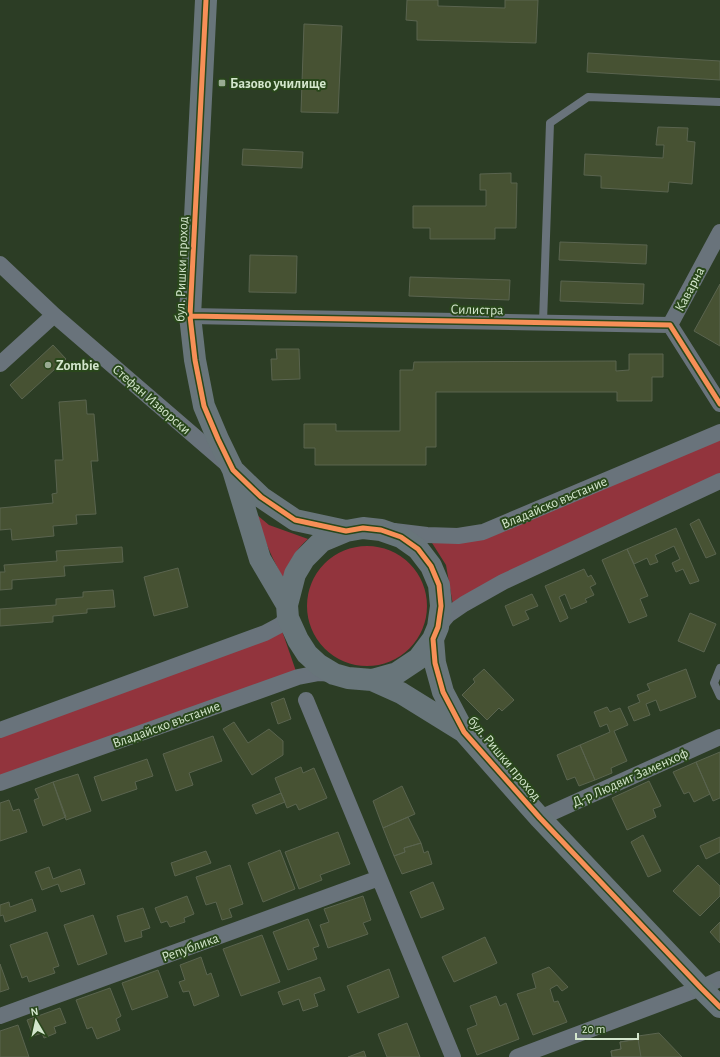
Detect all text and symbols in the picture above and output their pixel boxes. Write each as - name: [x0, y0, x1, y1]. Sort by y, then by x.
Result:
- place label: Базово училище: [230, 77, 327, 91]
- marker: Базово училище: [217, 78, 227, 88]
- street label: бул. Ришки проход: [173, 216, 191, 322]
- street label: Каварна: [672, 264, 708, 314]
- street label: Силистра: [450, 303, 504, 317]
- place label: Zombie: [56, 359, 100, 373]
- marker: Zombie: [43, 360, 53, 370]
- street label: Стефан Изворски: [110, 362, 193, 437]
- street label: Владайско въстание: [499, 474, 609, 532]
- street label: Владайско въстание: [111, 699, 222, 751]
- street label: бул. Ришки проход: [465, 714, 544, 804]
- street label: Д-р Людвиг Заменхоф: [570, 746, 690, 810]
- street label: Република: [160, 931, 221, 965]
- north arrow: [16, 1001, 56, 1041]
- text: N: [30, 1006, 39, 1018]
- scale bar: [576, 1015, 638, 1041]
- text: 20 m: [582, 1023, 605, 1035]

